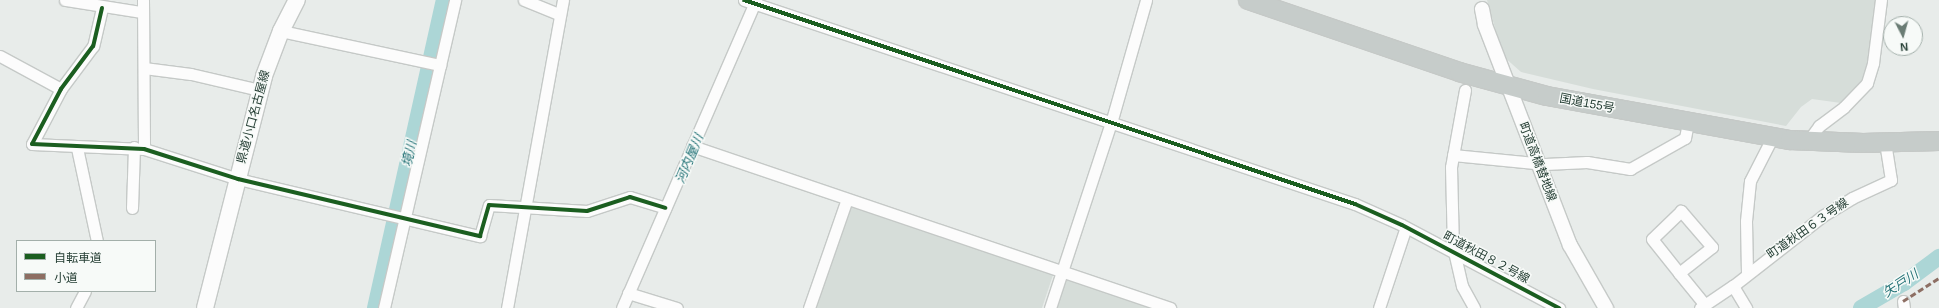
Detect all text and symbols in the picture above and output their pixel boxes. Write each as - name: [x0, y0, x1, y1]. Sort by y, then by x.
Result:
- north arrow: [1883, 16, 1923, 56]
- text: N: [1900, 41, 1909, 53]
- street label: 県道小口名古屋線: [235, 69, 273, 165]
- street label: 国道155号: [1558, 92, 1616, 116]
- street label: 町道高橋替地線: [1515, 120, 1559, 204]
- water label: 河内屋川: [673, 132, 707, 186]
- water label: 境川: [399, 140, 421, 168]
- street label: 町道秋田６３号線: [1765, 196, 1851, 262]
- street label: 町道秋田８２号線: [1440, 229, 1532, 287]
- legend: [16, 240, 156, 292]
- text: 自転車道: [54, 251, 102, 265]
- water label: 矢戸川: [1880, 267, 1922, 301]
- text: 小道: [54, 271, 78, 285]

